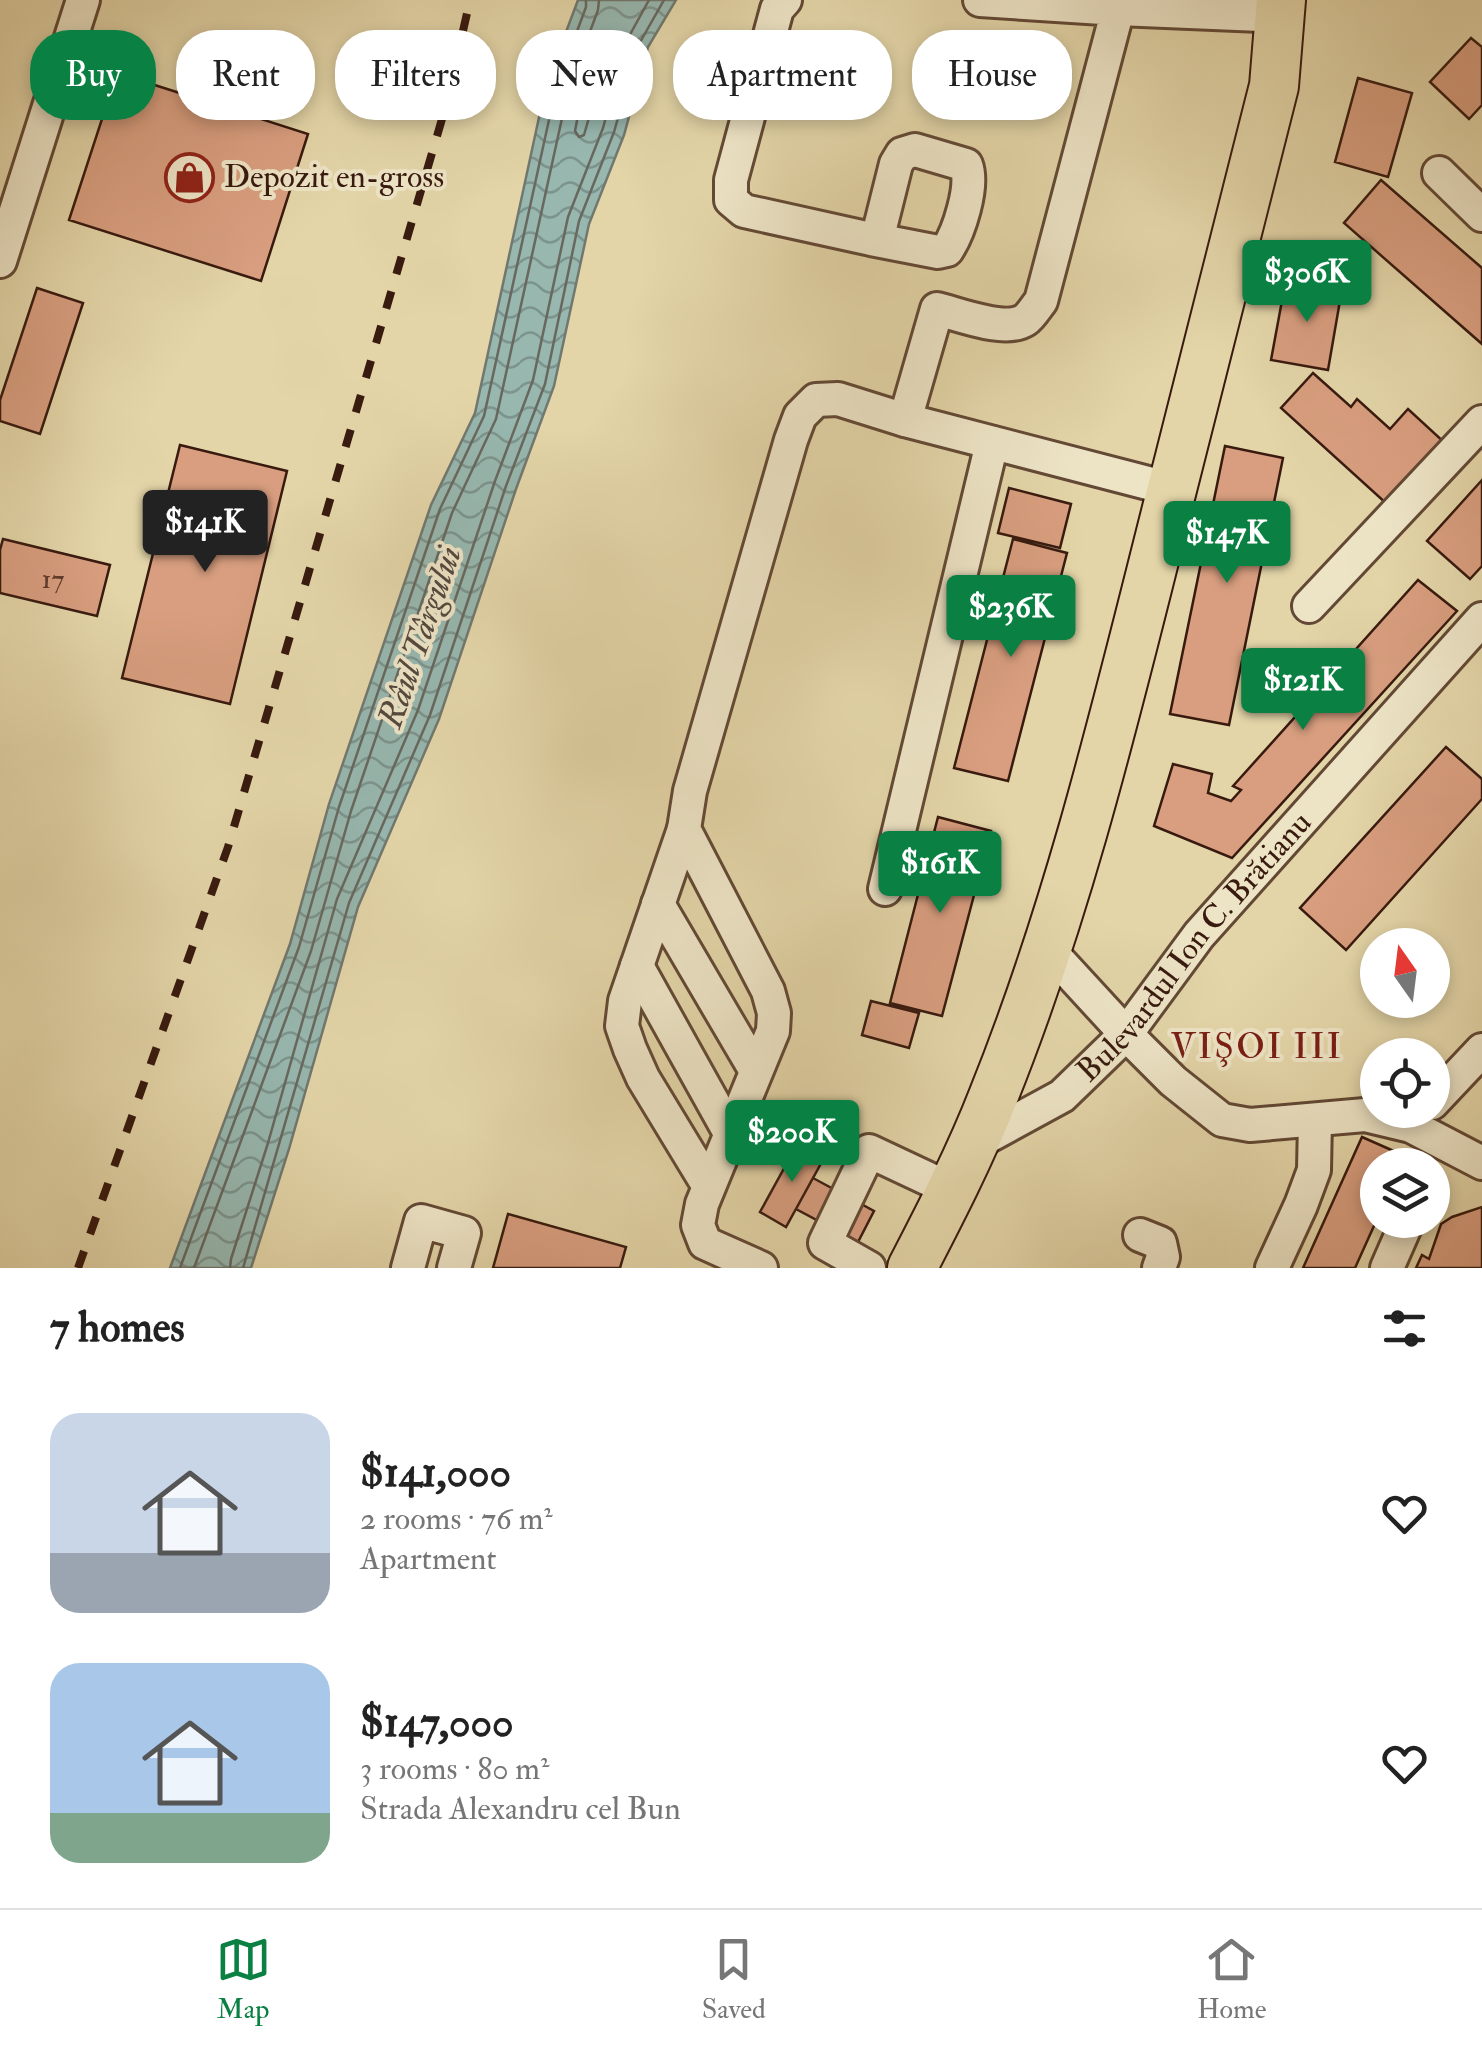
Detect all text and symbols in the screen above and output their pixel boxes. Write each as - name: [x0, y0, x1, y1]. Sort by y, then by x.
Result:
- chip: Buy: [30, 30, 156, 120]
- chip: Rent: [176, 30, 315, 120]
- chip: Filters: [335, 30, 496, 120]
- chip: New: [516, 30, 653, 120]
- chip: Apartment: [673, 30, 892, 120]
- chip: House: [912, 30, 1072, 120]
- shop icon: Depozit en-gross: [163, 151, 215, 203]
- place label: Depozit en-gross: [224, 157, 444, 197]
- pin: $306K: [1237, 240, 1377, 325]
- text: $306K: [1264, 252, 1350, 292]
- pin: $141K: [135, 490, 275, 575]
- pin: $147K: [1157, 501, 1297, 586]
- text: $141K: [165, 502, 245, 542]
- text: $147K: [1185, 513, 1269, 553]
- water label: Râul Târgului: [368, 540, 472, 735]
- house number: 17: [42, 562, 65, 597]
- pin: $236K: [941, 575, 1081, 660]
- text: $236K: [968, 587, 1054, 627]
- pin: $121K: [1233, 648, 1373, 733]
- text: $121K: [1263, 660, 1343, 700]
- street label: Bulevardul Ion C. Brătianu: [1068, 803, 1320, 1091]
- pin: $161K: [870, 831, 1010, 916]
- text: $161K: [900, 843, 980, 883]
- north arrow: [1360, 928, 1450, 1018]
- map controls: [1360, 928, 1450, 1238]
- district label: VIŞOI III: [1171, 1025, 1343, 1069]
- button: locate: [1360, 1038, 1450, 1128]
- pin: $200K: [722, 1100, 862, 1185]
- text: $200K: [747, 1112, 837, 1152]
- button: layers: [1360, 1148, 1450, 1238]
- icon: filters: [1377, 1301, 1432, 1356]
- text: 7 homes: [50, 1302, 185, 1354]
- text: $141,000: [360, 1447, 511, 1499]
- icon: home: [130, 1453, 250, 1573]
- icon: heart: [1377, 1486, 1432, 1541]
- text: 2 rooms · 76 m²: [360, 1499, 553, 1539]
- text: Apartment: [360, 1539, 497, 1579]
- text: $147,000: [360, 1697, 513, 1749]
- icon: home: [130, 1703, 250, 1823]
- icon: heart: [1377, 1736, 1432, 1791]
- text: 3 rooms · 80 m²: [360, 1749, 549, 1789]
- text: Strada Alexandru cel Bun: [360, 1789, 681, 1829]
- tab: Map: [216, 1932, 271, 2027]
- tab: Saved: [702, 1932, 766, 2027]
- tab: Home: [1197, 1932, 1266, 2027]

